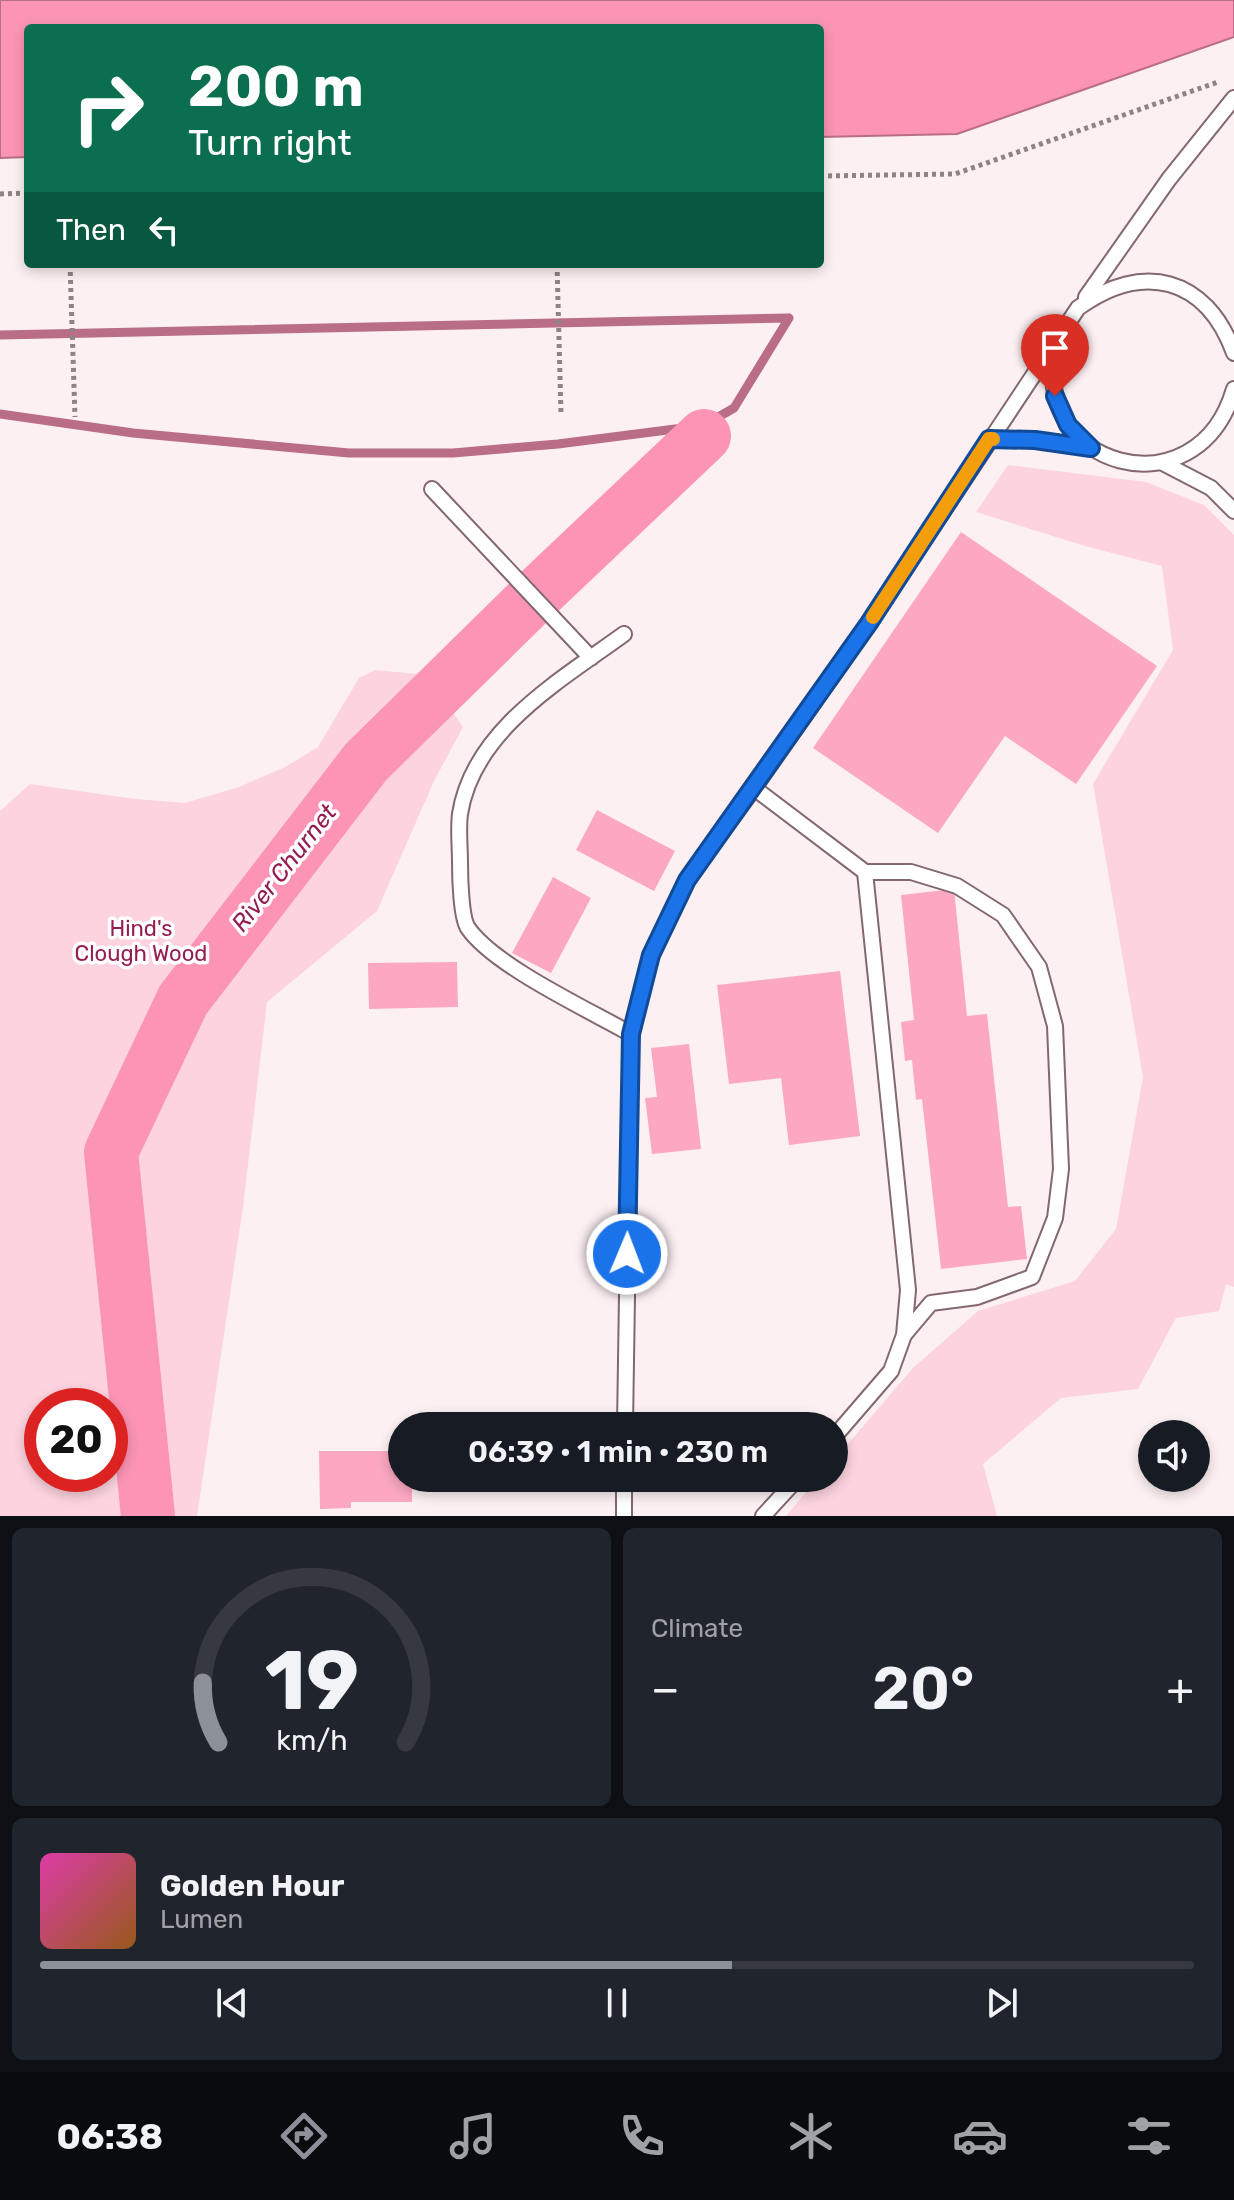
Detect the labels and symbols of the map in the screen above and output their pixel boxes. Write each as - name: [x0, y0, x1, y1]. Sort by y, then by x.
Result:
- pin: [1021, 314, 1089, 396]
- water label: River Churnet: [226, 798, 343, 937]
- park label: Hind's Clough Wood: [75, 915, 207, 967]
- position arrow: [585, 1212, 669, 1296]
- speed limit sign: 20: [24, 1388, 128, 1492]

